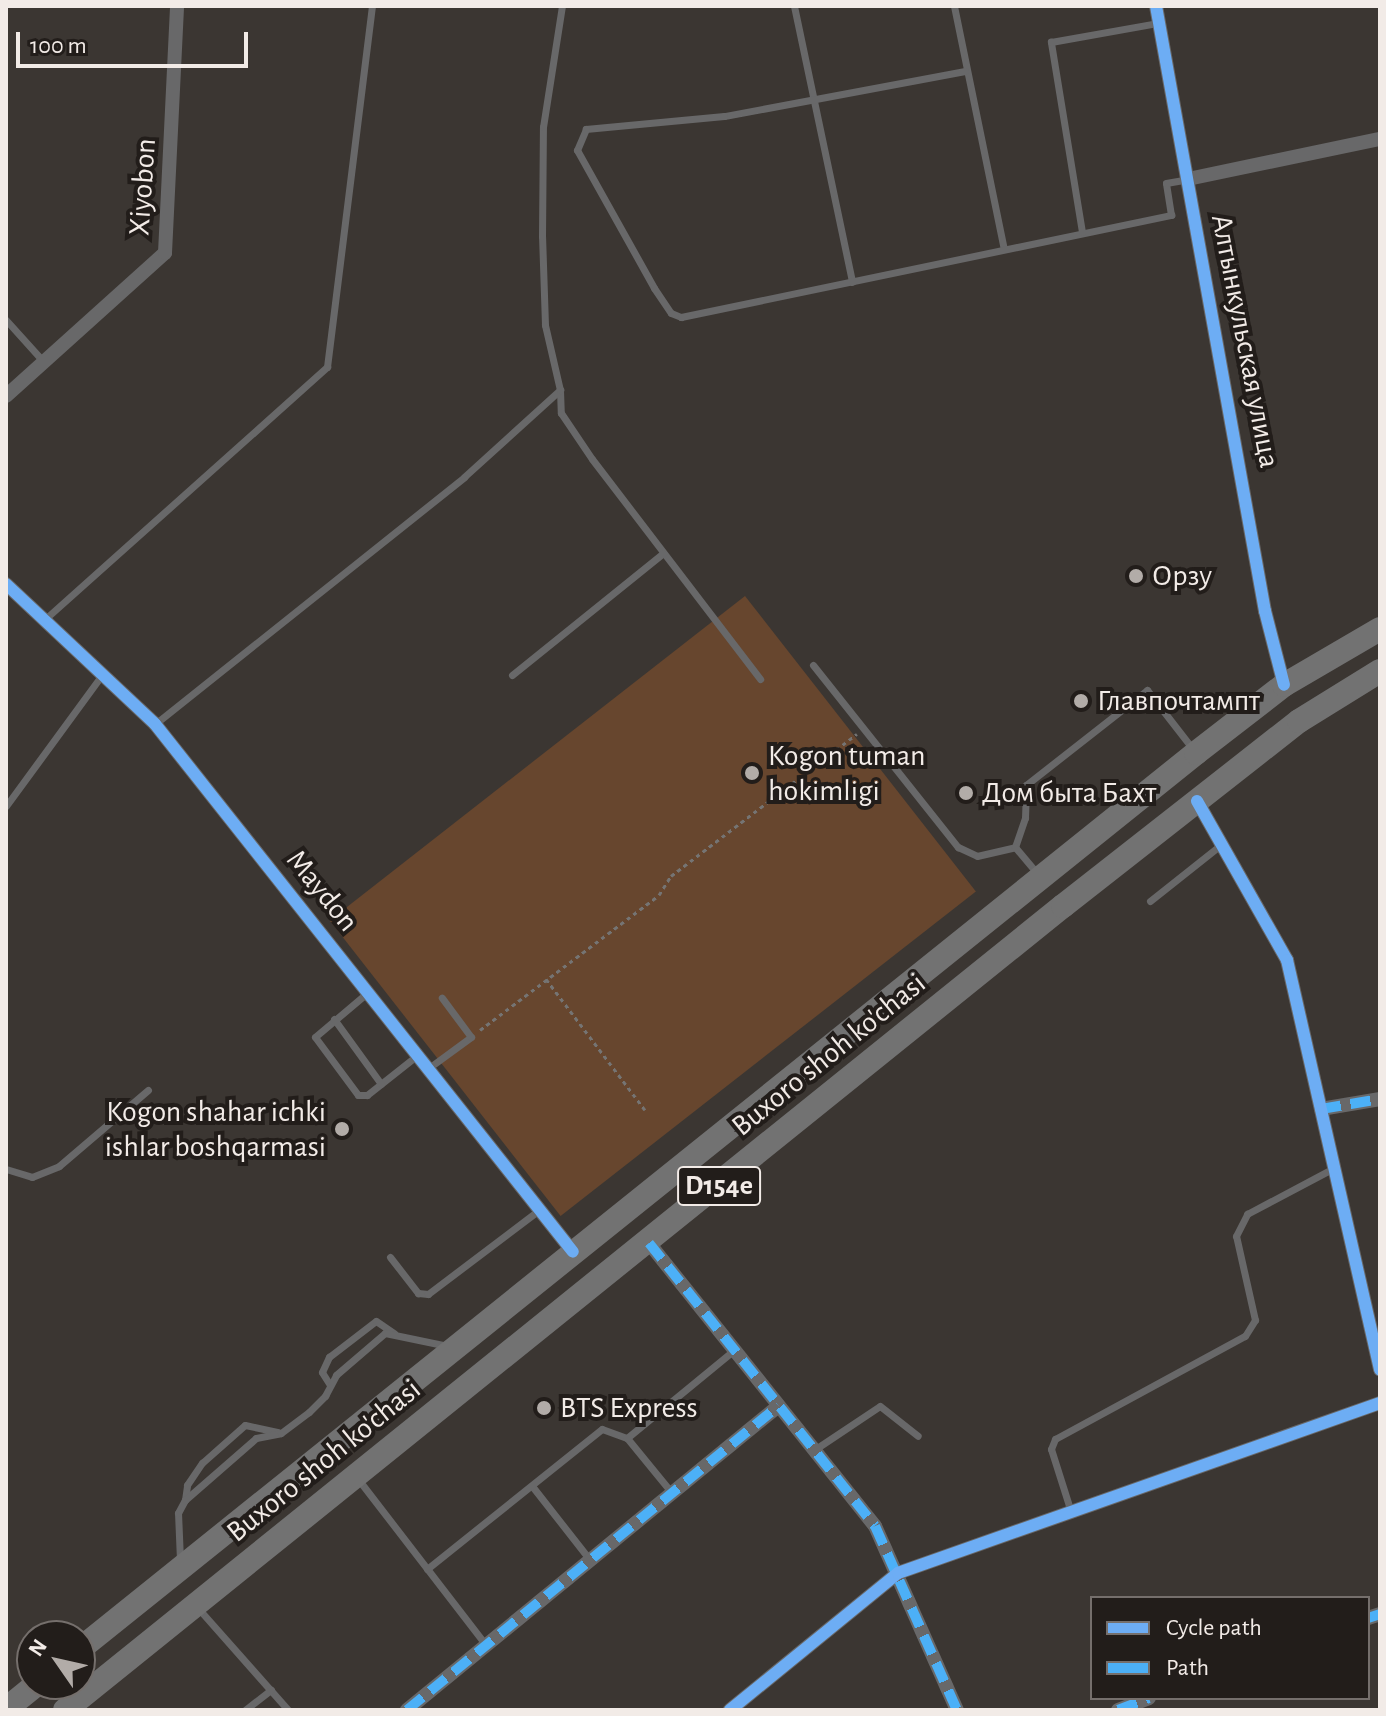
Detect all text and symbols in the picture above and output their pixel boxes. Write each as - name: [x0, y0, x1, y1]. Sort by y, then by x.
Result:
- scale bar: [20, 16, 252, 66]
- text: 100 m: [30, 34, 87, 58]
- street label: Xiyobon: [122, 137, 164, 237]
- street label: Алтынкульская улица: [1203, 211, 1287, 471]
- place label: Орзу: [1152, 558, 1212, 594]
- marker: Орзу: [1127, 567, 1145, 585]
- place label: Главпочтампт: [1097, 683, 1260, 719]
- marker: Главпочтампт: [1072, 692, 1090, 710]
- place label: Kogon tuman hokimligi: [768, 738, 926, 808]
- marker: Kogon tuman hokimligi: [743, 764, 761, 782]
- place label: Дом быта Бахт: [982, 775, 1156, 811]
- marker: Дом быта Бахт: [957, 784, 975, 802]
- street label: Maydon: [278, 843, 366, 939]
- street label: Buxoro shoh ko'chasi: [725, 966, 933, 1144]
- place label: Kogon shahar ichki ishlar boshqarmasi: [105, 1094, 326, 1164]
- marker: Kogon shahar ichki ishlar boshqarmasi: [333, 1120, 351, 1138]
- road number: D154e: [677, 1162, 761, 1210]
- street label: Buxoro shoh ko'chasi: [220, 1372, 428, 1550]
- place label: BTS Express: [560, 1390, 698, 1426]
- marker: BTS Express: [535, 1399, 553, 1417]
- legend: [1090, 1596, 1370, 1700]
- text: Cycle path: [1166, 1616, 1262, 1640]
- north arrow: [16, 1620, 96, 1700]
- text: N: [24, 1635, 51, 1660]
- text: Path: [1166, 1656, 1209, 1680]

